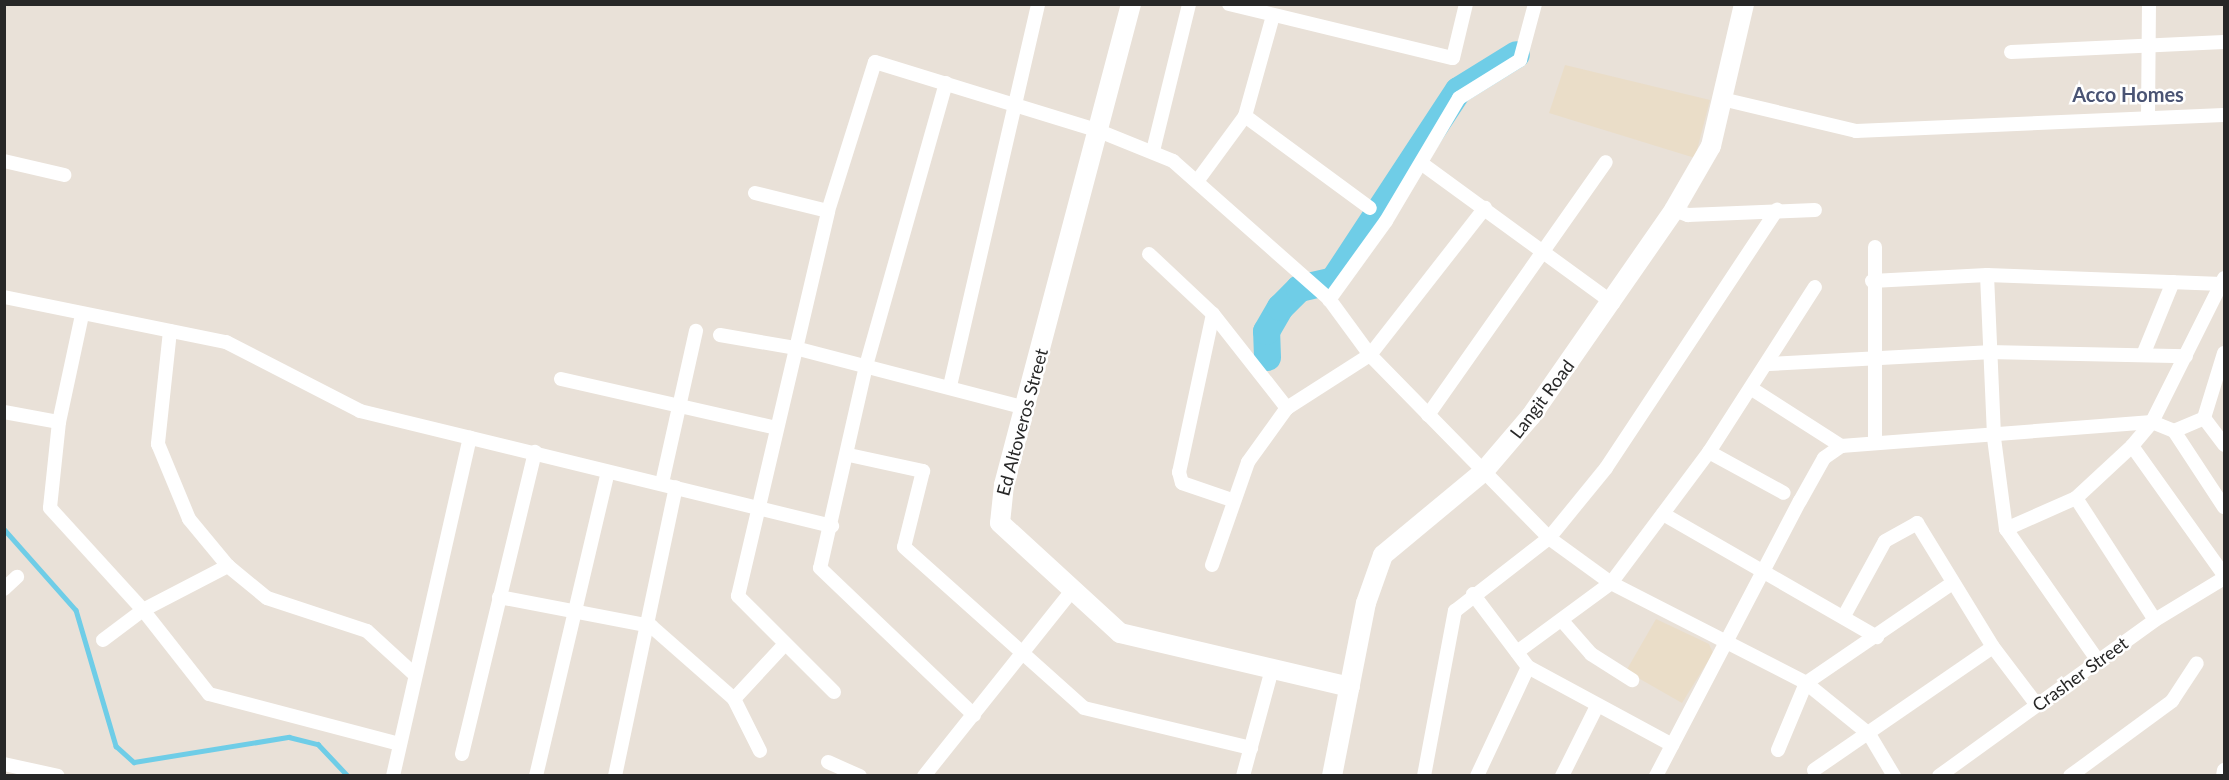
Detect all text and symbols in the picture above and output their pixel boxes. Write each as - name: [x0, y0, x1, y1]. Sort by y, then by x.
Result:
- district label: Acco Homes: [2072, 82, 2184, 106]
- street label: Ed Altoveros Street: [992, 346, 1052, 498]
- street label: Langit Road: [1505, 355, 1579, 443]
- street label: Crasher Street: [2028, 632, 2132, 716]

